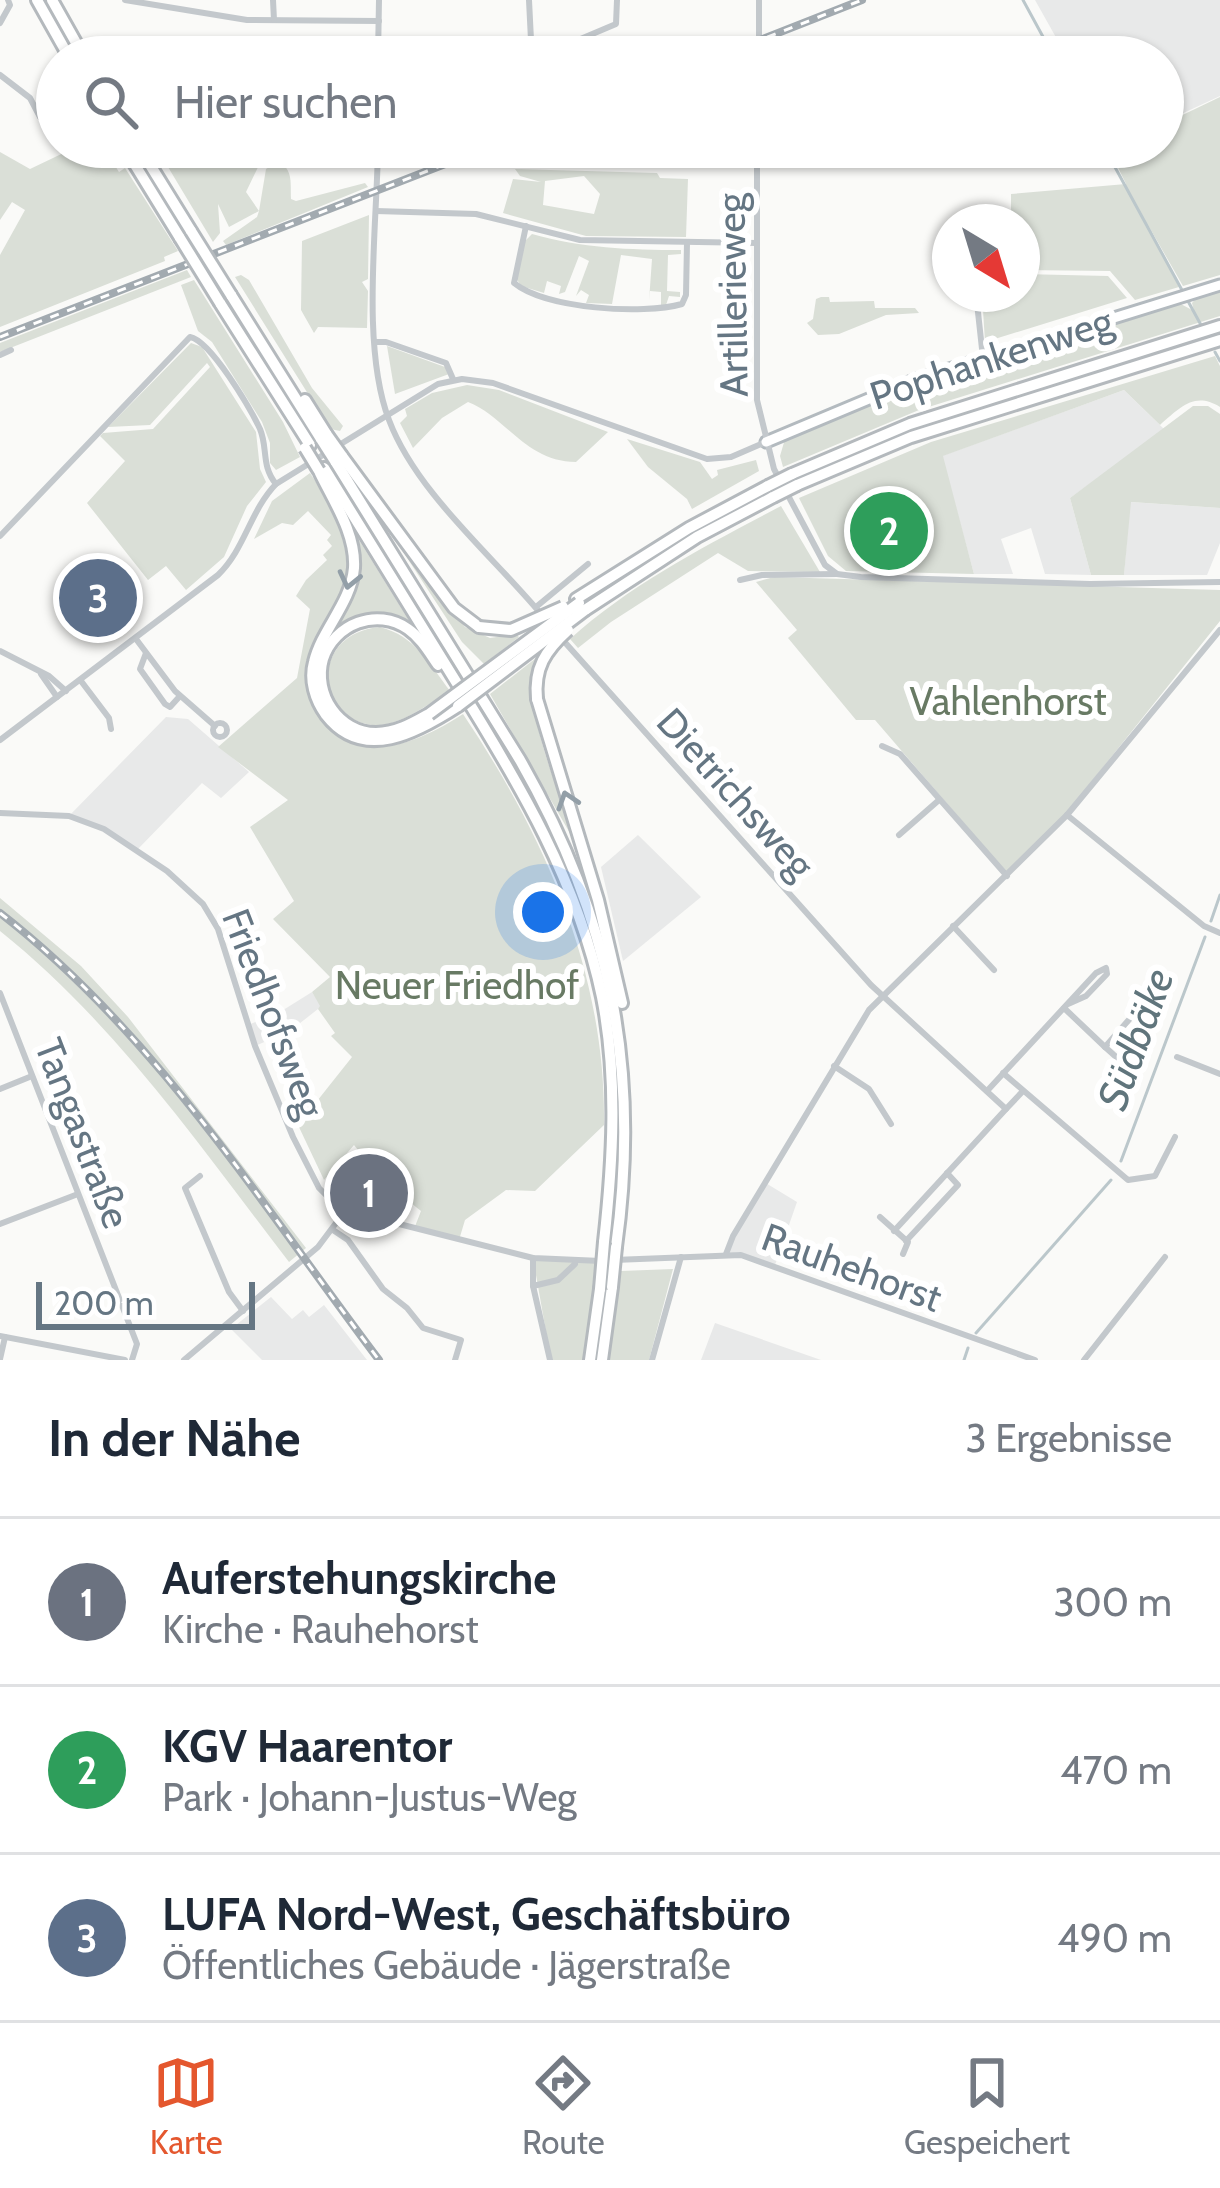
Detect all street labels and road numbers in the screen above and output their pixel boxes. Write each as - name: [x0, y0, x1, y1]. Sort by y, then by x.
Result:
- street label: Artillerieweg: [706, 192, 758, 397]
- street label: Pophankenweg: [864, 296, 1119, 420]
- street label: Dietrichsweg: [647, 698, 825, 888]
- street label: Friedhofsweg: [212, 902, 336, 1125]
- street label: Tangastraße: [25, 1031, 141, 1235]
- street label: Rauhehorst: [756, 1212, 948, 1322]

